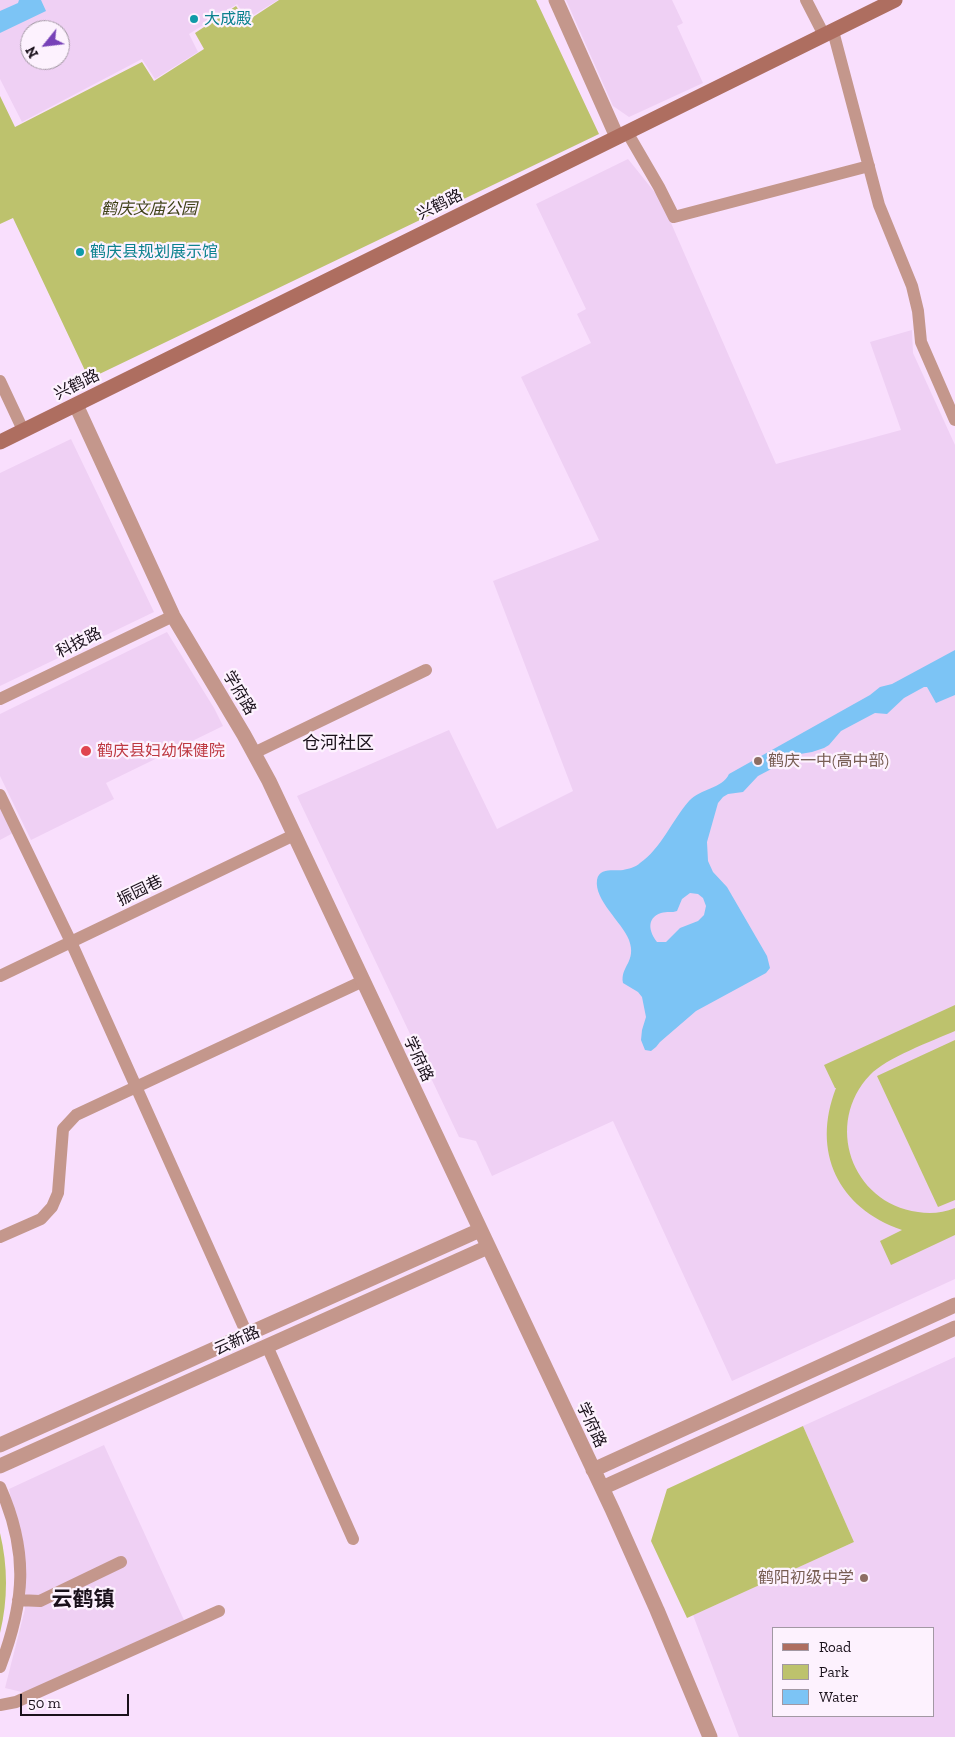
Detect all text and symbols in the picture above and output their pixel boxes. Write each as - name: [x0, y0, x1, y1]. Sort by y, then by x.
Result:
- place label: 大成殿: [204, 9, 252, 29]
- marker: 大成殿: [188, 13, 200, 25]
- north arrow: [20, 20, 70, 70]
- text: N: [22, 43, 42, 61]
- street label: 兴鹤路: [414, 186, 466, 224]
- park label: 鹤庆文庙公园: [101, 199, 197, 219]
- place label: 鹤庆县规划展示馆: [90, 242, 218, 262]
- marker: 鹤庆县规划展示馆: [74, 246, 86, 258]
- street label: 兴鹤路: [51, 366, 103, 404]
- street label: 科技路: [53, 624, 105, 662]
- street label: 学府路: [218, 667, 260, 719]
- district label: 仓河社区: [302, 733, 374, 755]
- place label: 鹤庆县妇幼保健院: [97, 741, 225, 761]
- marker: 鹤庆县妇幼保健院: [79, 744, 93, 758]
- place label: 鹤庆一中(高中部): [768, 751, 889, 771]
- marker: 鹤庆一中(高中部): [752, 755, 764, 767]
- street label: 振园巷: [114, 872, 166, 910]
- street label: 学府路: [399, 1033, 437, 1085]
- street label: 云新路: [211, 1322, 263, 1360]
- street label: 学府路: [572, 1399, 610, 1451]
- place label: 鹤阳初级中学: [758, 1568, 854, 1588]
- marker: 鹤阳初级中学: [858, 1572, 870, 1584]
- district label: 云鹤镇: [52, 1587, 114, 1613]
- legend: [772, 1627, 935, 1717]
- text: Road: [819, 1638, 851, 1656]
- text: Park: [819, 1663, 849, 1681]
- scale bar: [22, 1684, 131, 1716]
- text: Water: [819, 1688, 859, 1706]
- text: 50 m: [28, 1694, 61, 1712]

